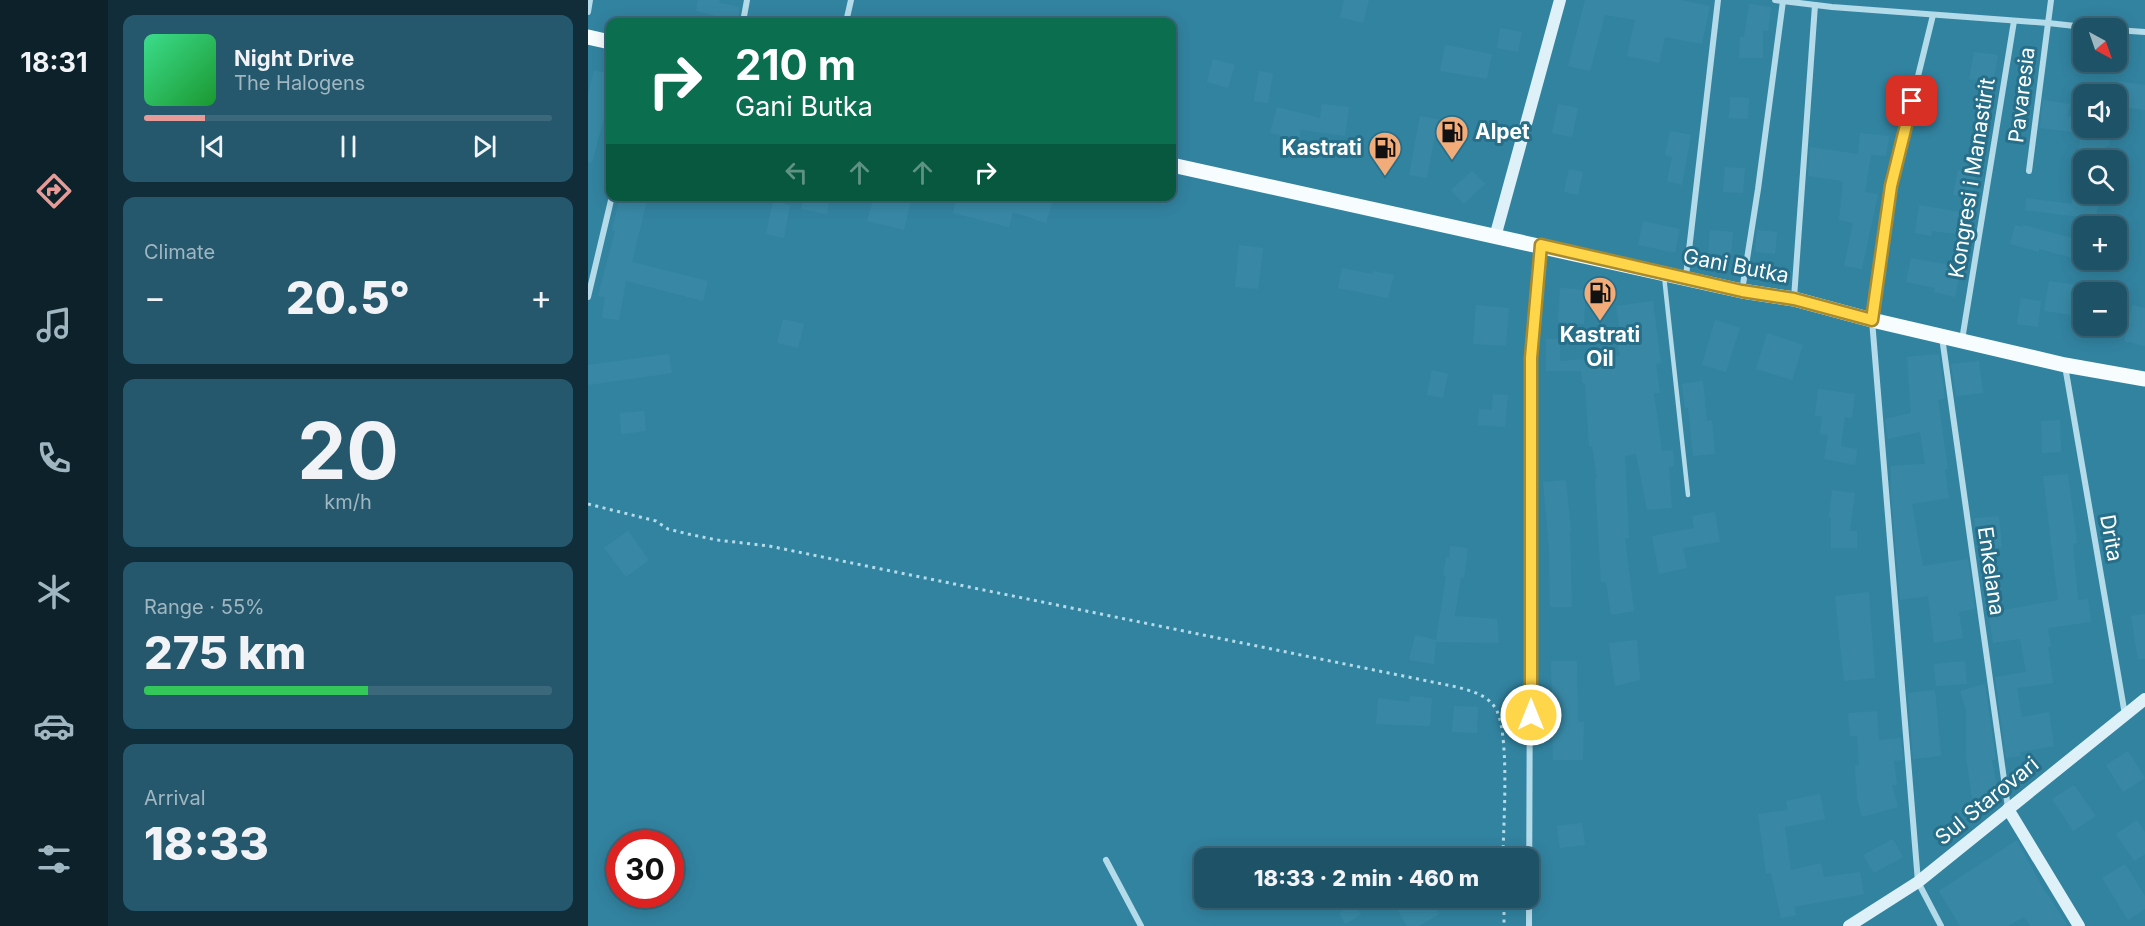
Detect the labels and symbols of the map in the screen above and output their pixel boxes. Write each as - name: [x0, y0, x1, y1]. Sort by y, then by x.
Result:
- north arrow: [2073, 18, 2127, 72]
- street label: Pavaresia: [2003, 46, 2040, 144]
- pin: [1886, 75, 1937, 126]
- street label: Kongresi i Manastirit: [1943, 76, 2000, 280]
- fuel station icon: Alpet: [1434, 114, 1470, 161]
- place label: Alpet: [1475, 119, 1530, 144]
- fuel station icon: Kastrati: [1367, 130, 1403, 177]
- place label: Kastrati: [1281, 135, 1362, 160]
- street label: Gani Butka: [1681, 243, 1791, 288]
- fuel station icon: Kastrati Oil: [1582, 275, 1618, 322]
- place label: Kastrati Oil: [1560, 322, 1640, 371]
- street label: Drita: [2095, 512, 2128, 563]
- street label: Enkelana: [1973, 525, 2010, 617]
- position arrow: [1499, 683, 1563, 747]
- street label: Sul Starovari: [1930, 751, 2043, 850]
- speed limit sign: 30: [606, 830, 684, 908]

